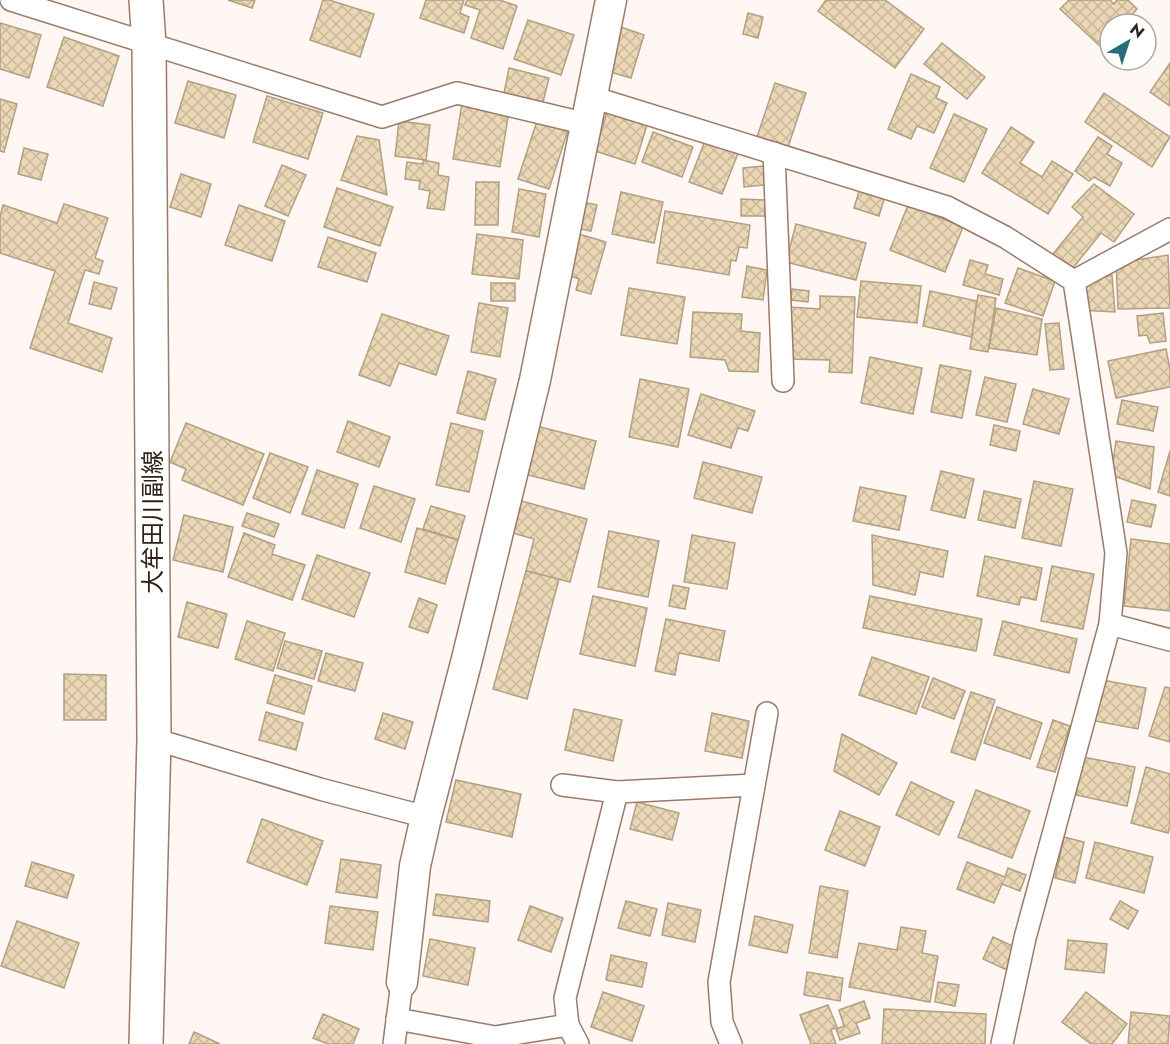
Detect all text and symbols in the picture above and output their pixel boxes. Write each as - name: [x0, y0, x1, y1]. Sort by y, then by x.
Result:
- north arrow: [1098, 12, 1158, 72]
- text: N: [1125, 18, 1149, 44]
- street label: 大牟田川副線: [135, 450, 170, 594]

